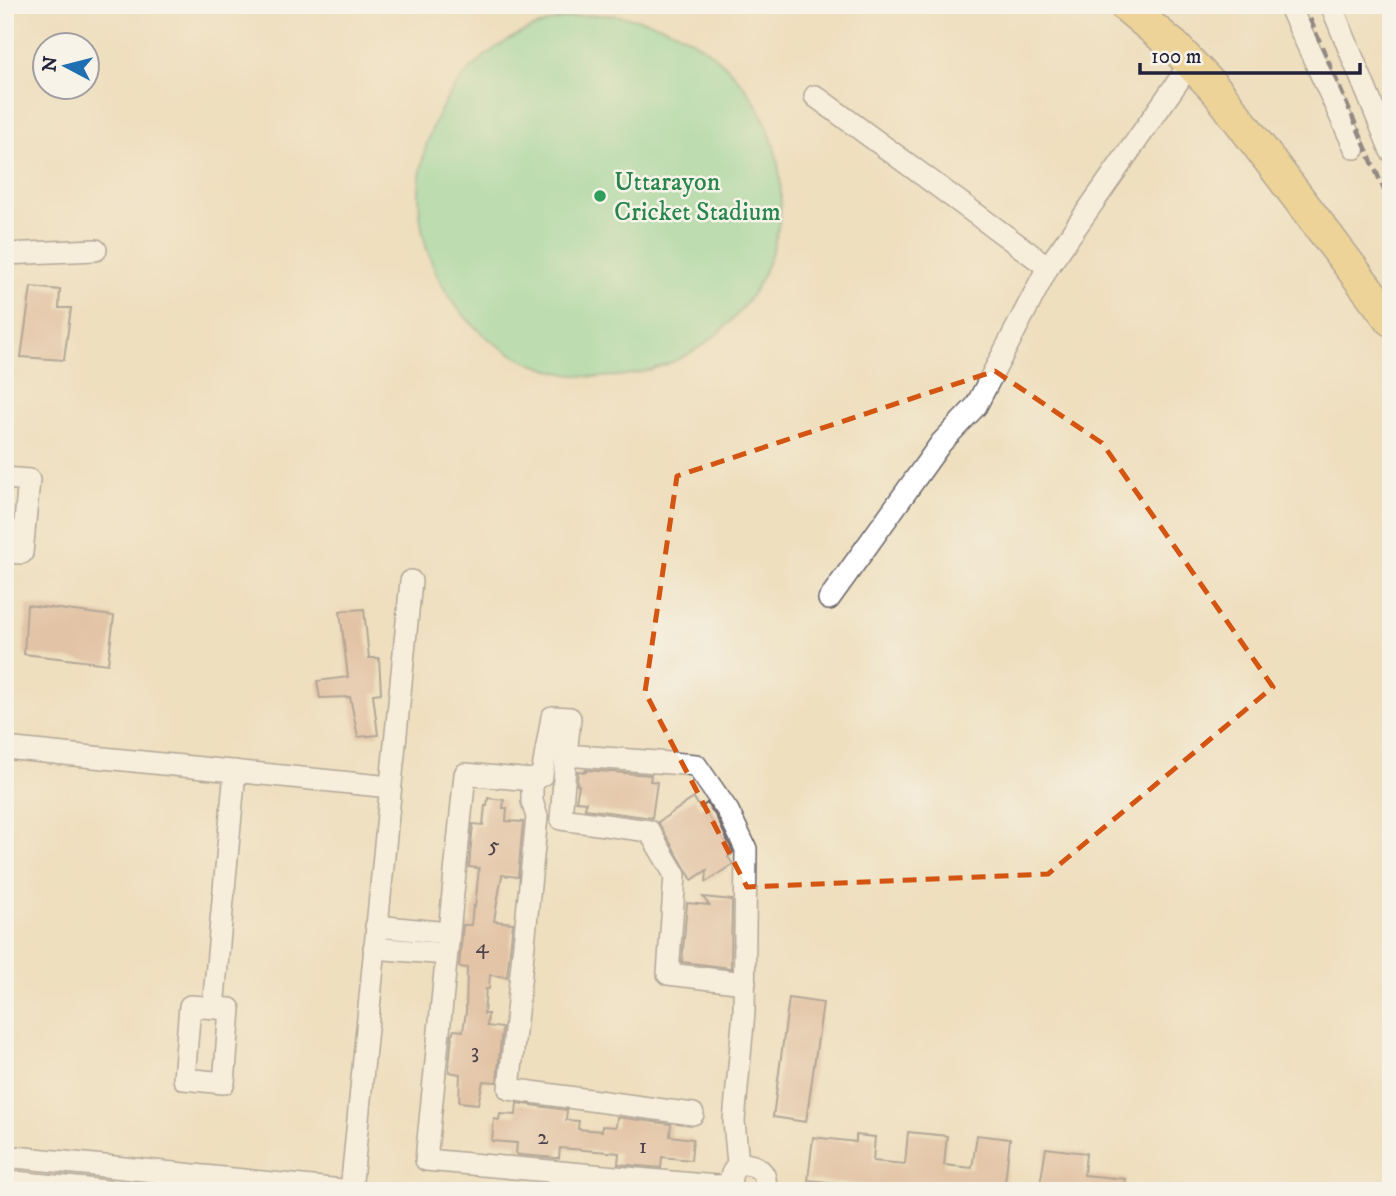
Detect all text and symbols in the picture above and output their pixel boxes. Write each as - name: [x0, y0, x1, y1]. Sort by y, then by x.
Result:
- north arrow: [32, 32, 102, 102]
- scale bar: [1140, 32, 1361, 76]
- text: 100 m: [1151, 44, 1202, 70]
- text: N: [38, 55, 63, 73]
- place label: Uttarayon Cricket Stadium: [614, 166, 781, 229]
- marker: Uttarayon Cricket Stadium: [592, 188, 608, 204]
- house number: 5: [488, 831, 500, 860]
- house number: 4: [475, 932, 489, 961]
- house number: 3: [471, 1037, 479, 1066]
- house number: 2: [537, 1123, 549, 1152]
- house number: 1: [639, 1132, 647, 1161]

